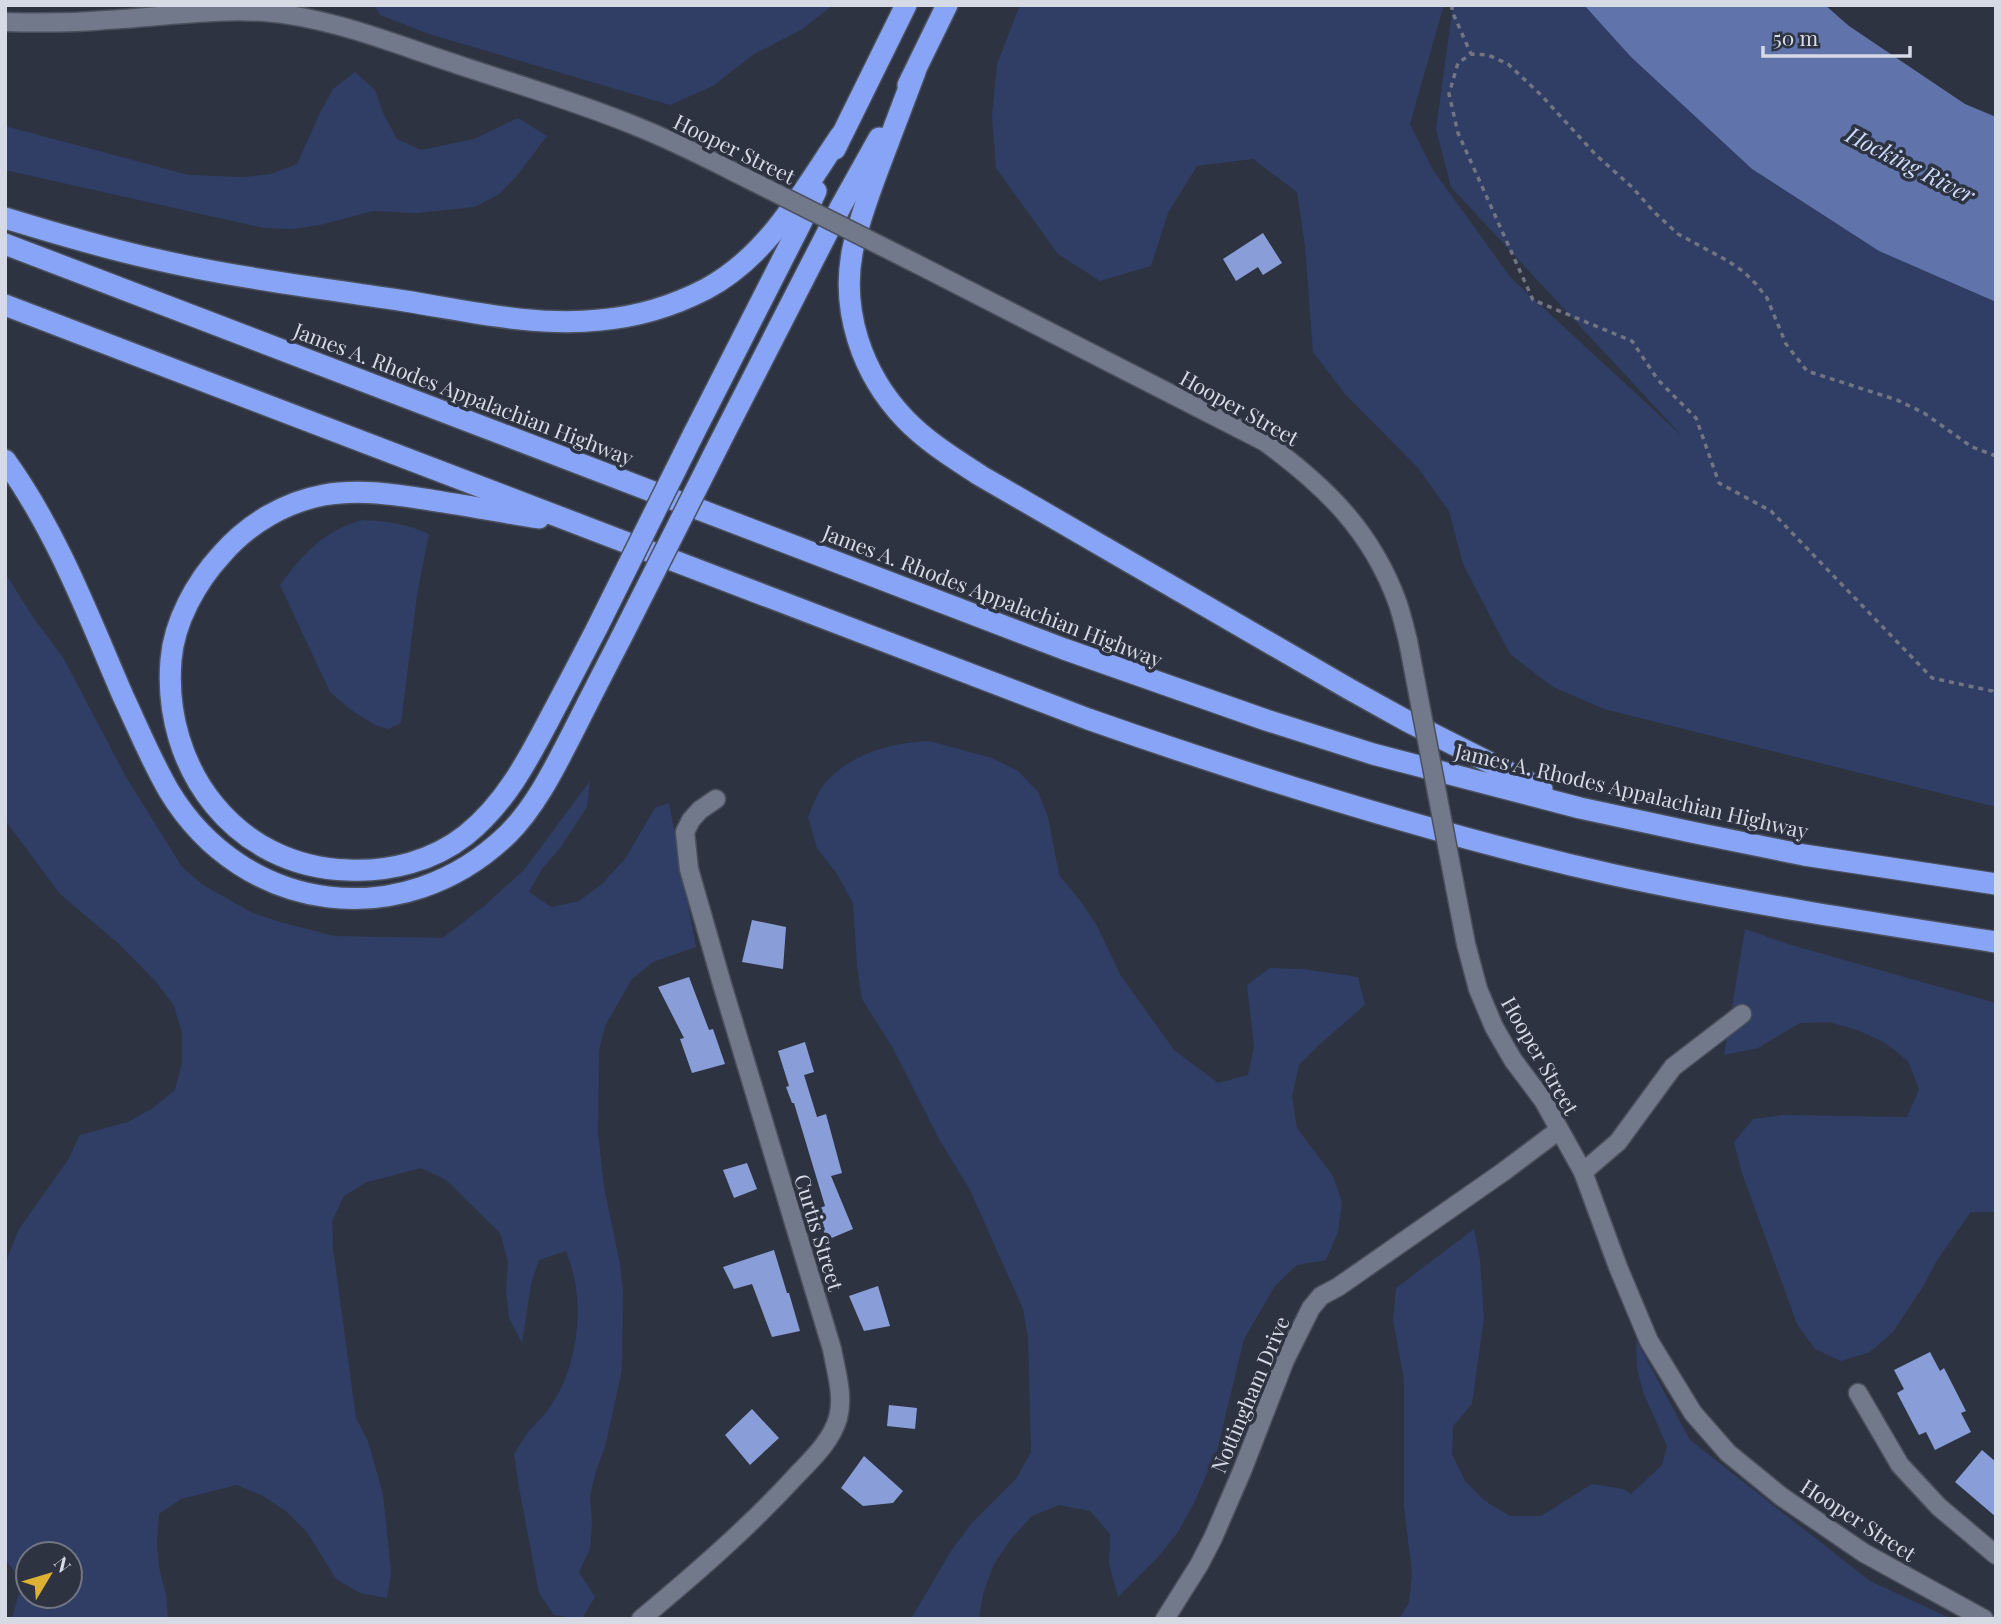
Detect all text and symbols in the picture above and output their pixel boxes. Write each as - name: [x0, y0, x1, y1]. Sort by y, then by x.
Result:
- scale bar: [1763, 14, 1910, 58]
- text: 50 m: [1773, 23, 1819, 51]
- street label: Hooper Street: [670, 107, 801, 190]
- water label: Hocking River: [1841, 118, 1982, 210]
- street label: James A. Rhodes Appalachian Highway: [289, 315, 638, 471]
- street label: Hooper Street: [1176, 363, 1305, 451]
- street label: James A. Rhodes Appalachian Highway: [818, 517, 1167, 673]
- street label: James A. Rhodes Appalachian Highway: [1452, 735, 1812, 844]
- street label: Hooper Street: [1496, 991, 1586, 1120]
- street label: Curtis Street: [789, 1170, 851, 1294]
- street label: Nottingham Drive: [1203, 1311, 1295, 1477]
- street label: Hooper Street: [1796, 1471, 1922, 1567]
- north arrow: [14, 1540, 84, 1610]
- text: N: [49, 1551, 78, 1578]

